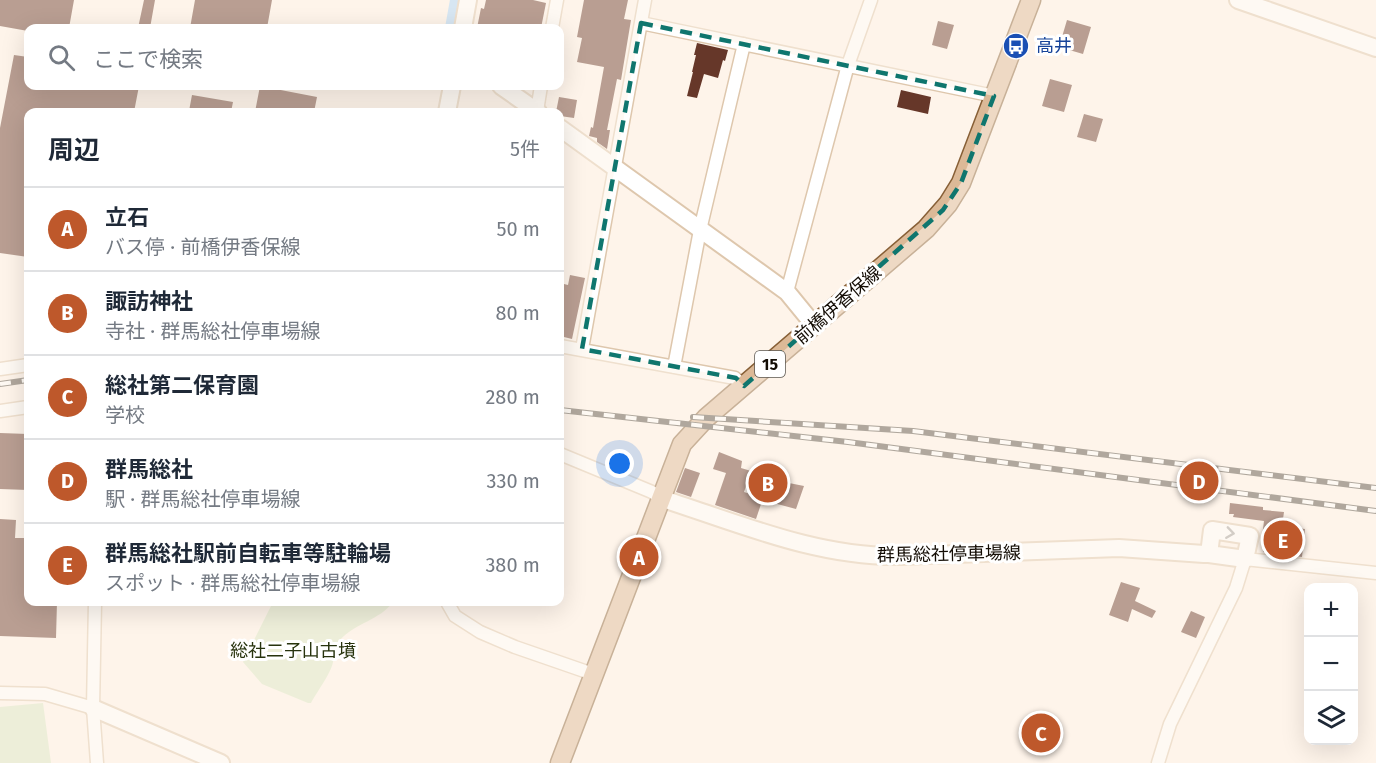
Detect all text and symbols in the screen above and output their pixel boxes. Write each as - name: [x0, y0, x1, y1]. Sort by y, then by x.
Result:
- search box: [24, 24, 564, 90]
- bus stop icon: 高井: [1001, 31, 1031, 61]
- place label: 高井: [1036, 35, 1072, 57]
- icon: search: [45, 41, 78, 74]
- text: ここで検索: [93, 46, 203, 73]
- text: 周辺: [48, 135, 100, 166]
- text: 5件: [510, 137, 540, 161]
- text: 立石: [105, 204, 149, 231]
- text: A: [62, 217, 73, 241]
- text: 50 m: [496, 217, 540, 241]
- text: バス停 · 前橋伊香保線: [105, 235, 300, 259]
- street label: 前橋伊香保線: [790, 261, 886, 349]
- text: 諏訪神社: [105, 288, 193, 315]
- text: B: [61, 301, 74, 325]
- text: 80 m: [495, 301, 540, 325]
- text: 寺社 · 群馬総社停車場線: [105, 319, 320, 343]
- road number: 15: [755, 351, 785, 377]
- text: 総社第二保育園: [105, 372, 259, 399]
- text: C: [62, 385, 73, 409]
- text: 280 m: [485, 385, 540, 409]
- text: 学校: [105, 403, 145, 427]
- your location: [605, 449, 634, 478]
- text: 群馬総社: [105, 456, 193, 483]
- pin: D: [1180, 458, 1218, 504]
- pin: B: [748, 460, 788, 506]
- text: D: [61, 469, 74, 493]
- text: 330 m: [486, 469, 540, 493]
- text: 駅 · 群馬総社停車場線: [105, 487, 300, 511]
- pin: E: [1264, 518, 1302, 562]
- one-way arrow: [1226, 526, 1235, 538]
- pin: A: [620, 534, 658, 580]
- text: 群馬総社駅前自転車等駐輪場: [105, 540, 391, 567]
- street label: 群馬総社停車場線: [877, 542, 1021, 566]
- text: E: [62, 553, 73, 577]
- text: 380 m: [485, 553, 540, 577]
- text: スポット · 群馬総社停車場線: [105, 571, 360, 595]
- map controls: [1304, 583, 1358, 745]
- button: +: [1304, 583, 1358, 637]
- button: −: [1304, 637, 1358, 691]
- park label: 総社二子山古墳: [230, 640, 356, 662]
- button: layers: [1304, 691, 1358, 745]
- pin: C: [1022, 710, 1060, 756]

